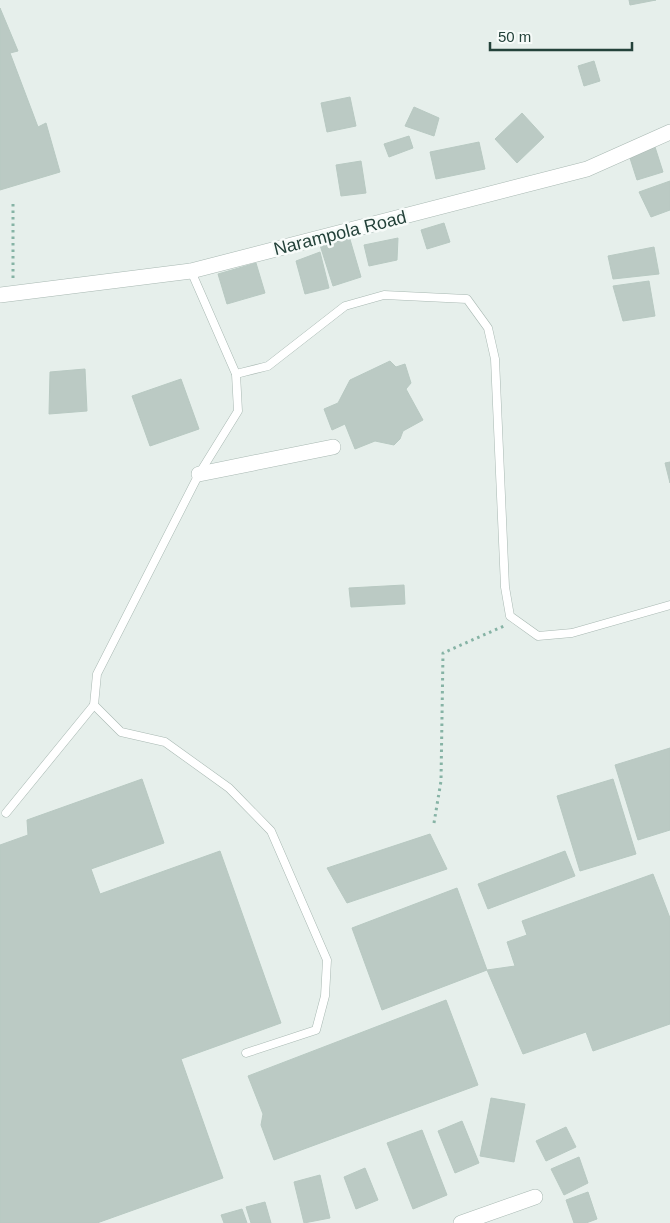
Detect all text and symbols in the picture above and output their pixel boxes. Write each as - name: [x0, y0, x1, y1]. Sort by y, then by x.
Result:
- scale bar: [490, 20, 632, 52]
- text: 50 m: [498, 28, 531, 45]
- street label: Narampola Road: [272, 207, 408, 259]

